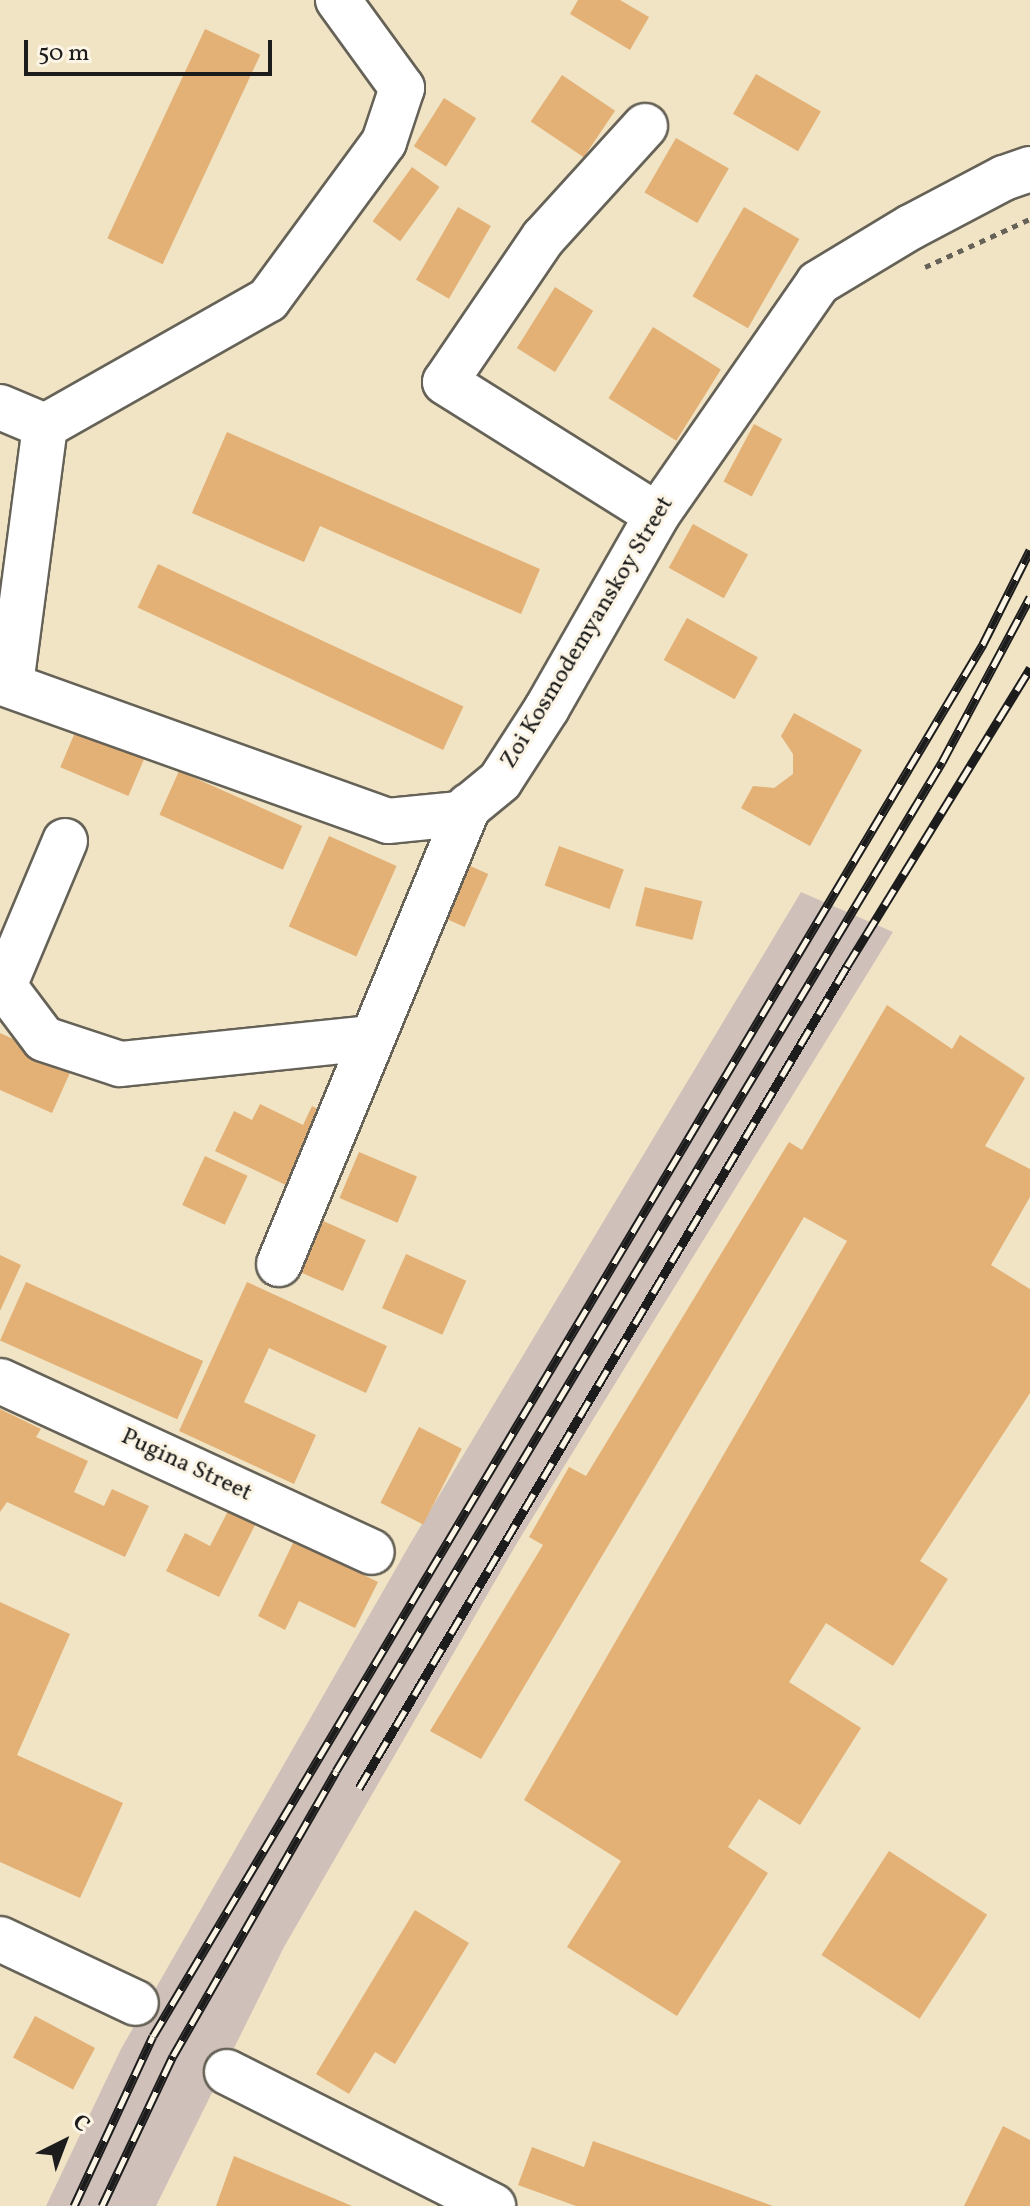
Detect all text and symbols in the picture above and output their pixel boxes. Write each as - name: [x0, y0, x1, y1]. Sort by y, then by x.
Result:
- scale bar: [28, 24, 276, 74]
- text: 50 m: [38, 37, 90, 71]
- street label: Zoi Kosmodemyanskoy Street: [495, 491, 681, 775]
- street label: Pugina Street: [116, 1423, 256, 1509]
- north arrow: [24, 2102, 104, 2182]
- text: С: [65, 2108, 96, 2140]

